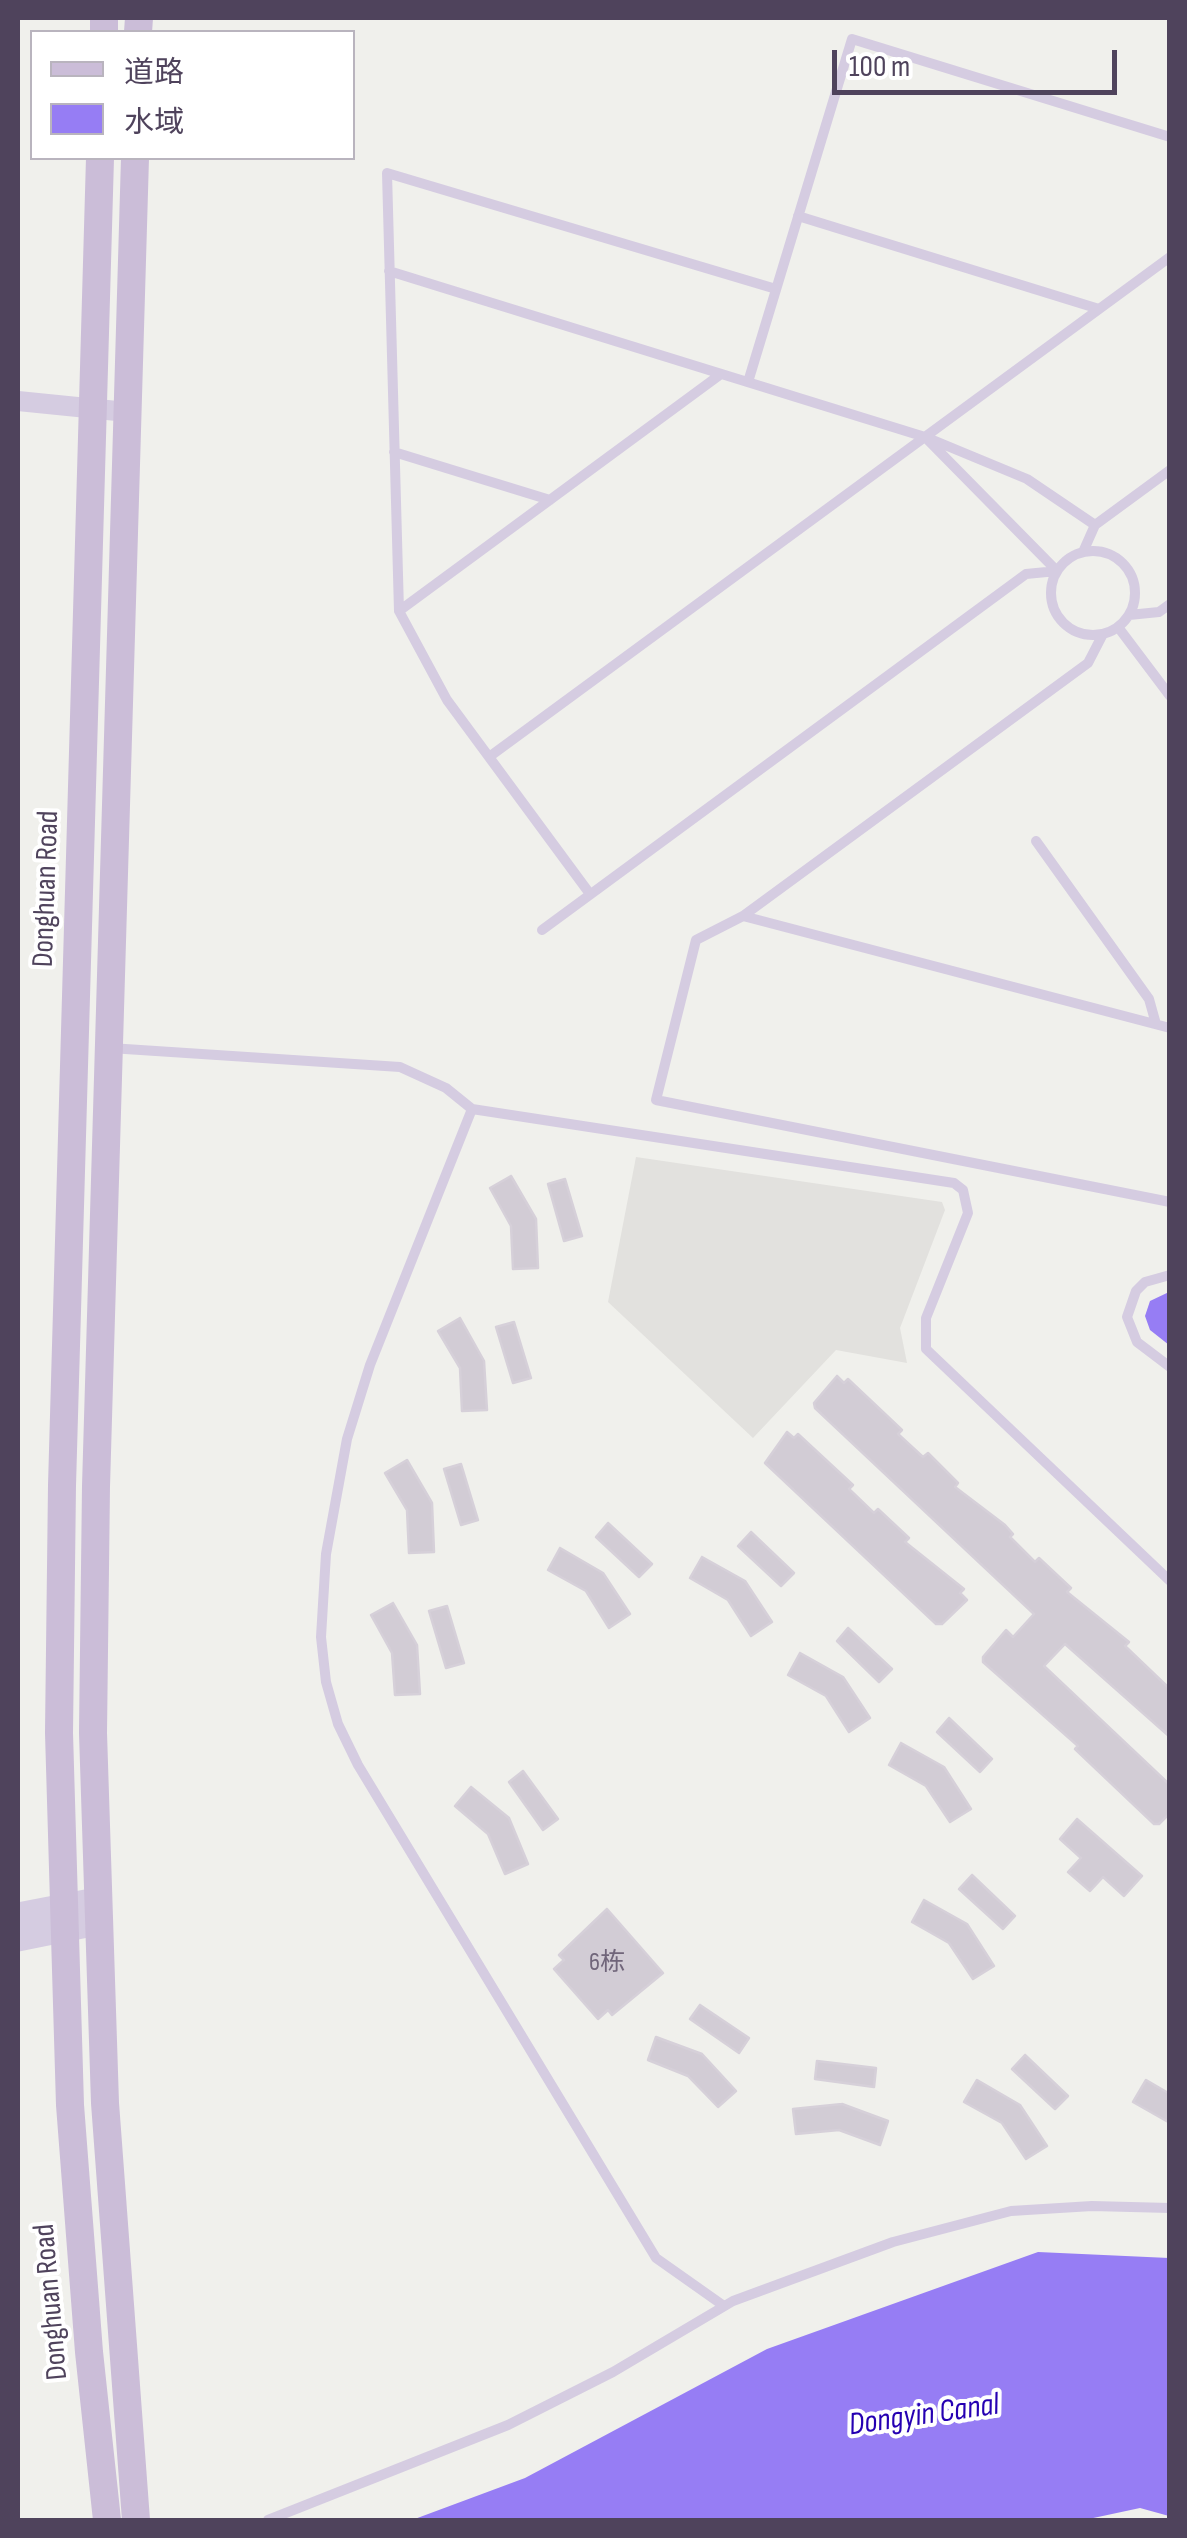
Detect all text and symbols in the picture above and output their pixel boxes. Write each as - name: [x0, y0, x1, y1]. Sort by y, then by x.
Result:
- legend: [30, 30, 355, 160]
- scale bar: [837, 30, 1122, 92]
- text: 100 m: [849, 49, 910, 85]
- text: 道路: [124, 55, 184, 91]
- text: 水域: [124, 105, 184, 141]
- street label: Donghuan Road: [26, 810, 68, 968]
- house number: 6栋: [589, 1949, 625, 1979]
- street label: Donghuan Road: [27, 2222, 77, 2382]
- water label: Dongyin Canal: [846, 2386, 1002, 2446]

